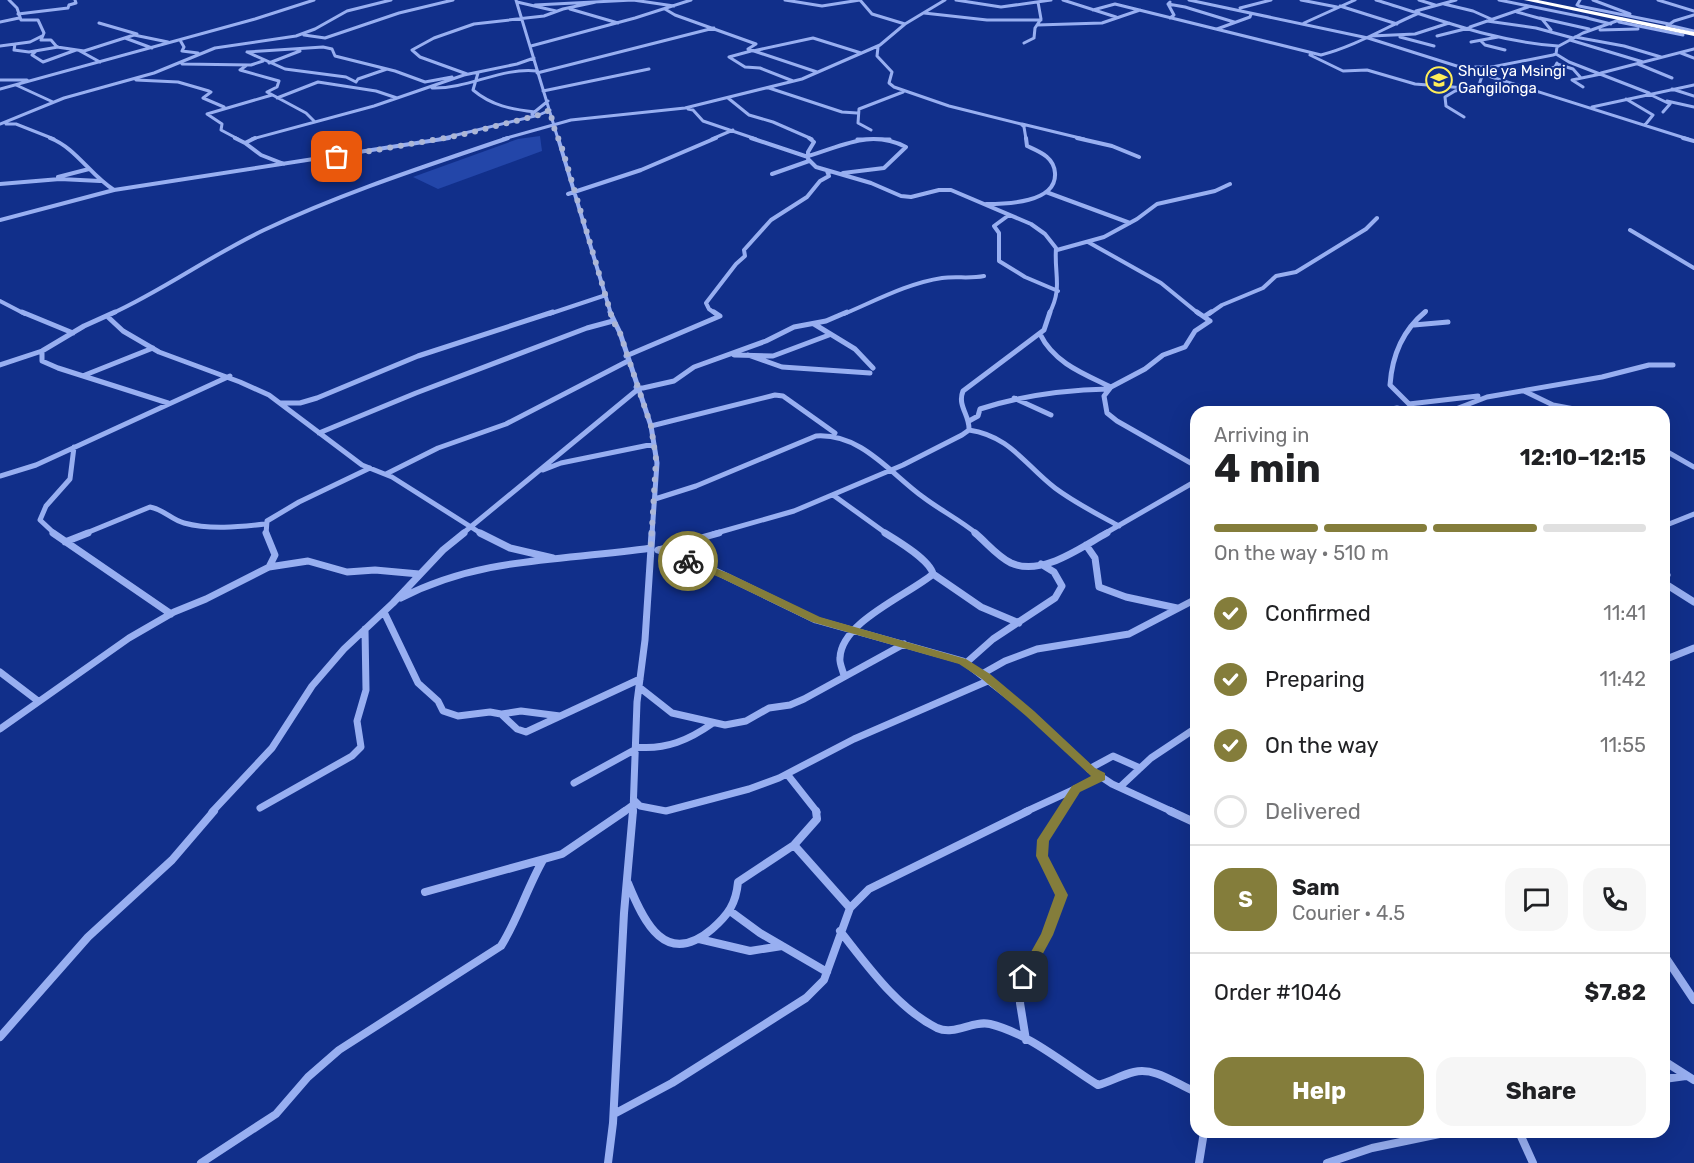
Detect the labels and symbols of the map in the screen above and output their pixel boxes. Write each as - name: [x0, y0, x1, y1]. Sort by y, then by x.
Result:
- place label: Shule ya Msingi Gangilonga: [1458, 62, 1566, 97]
- school or university icon: Shule ya Msingi Gangilonga: [1424, 65, 1454, 95]
- pin: [311, 131, 362, 182]
- courier: [658, 531, 718, 591]
- pin: [997, 951, 1048, 1002]

